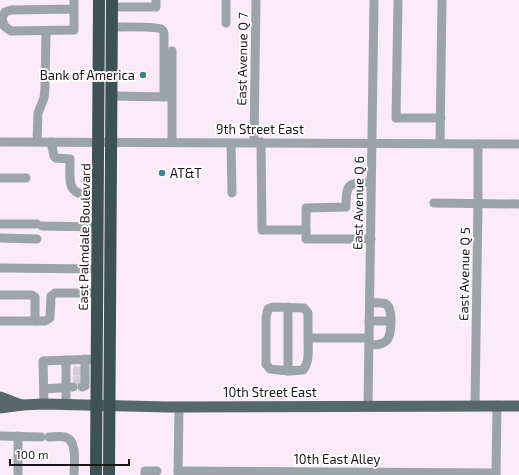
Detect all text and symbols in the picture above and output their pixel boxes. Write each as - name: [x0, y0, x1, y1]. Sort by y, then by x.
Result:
- street label: East Avenue Q 7: [233, 12, 251, 106]
- place label: Bank of America: [40, 67, 135, 83]
- marker: Bank of America: [138, 70, 148, 80]
- street label: 9th Street East: [216, 121, 304, 137]
- street label: East Avenue Q 6: [349, 156, 367, 250]
- street label: East Palmdale Boulevard: [75, 163, 93, 311]
- place label: AT&T: [170, 165, 202, 181]
- marker: AT&T: [157, 168, 167, 178]
- street label: East Avenue Q 5: [455, 227, 473, 321]
- street label: 10th Street East: [223, 384, 317, 400]
- scale bar: [10, 441, 129, 467]
- text: 100 m: [16, 447, 48, 461]
- street label: 10th East Alley: [294, 451, 380, 467]

